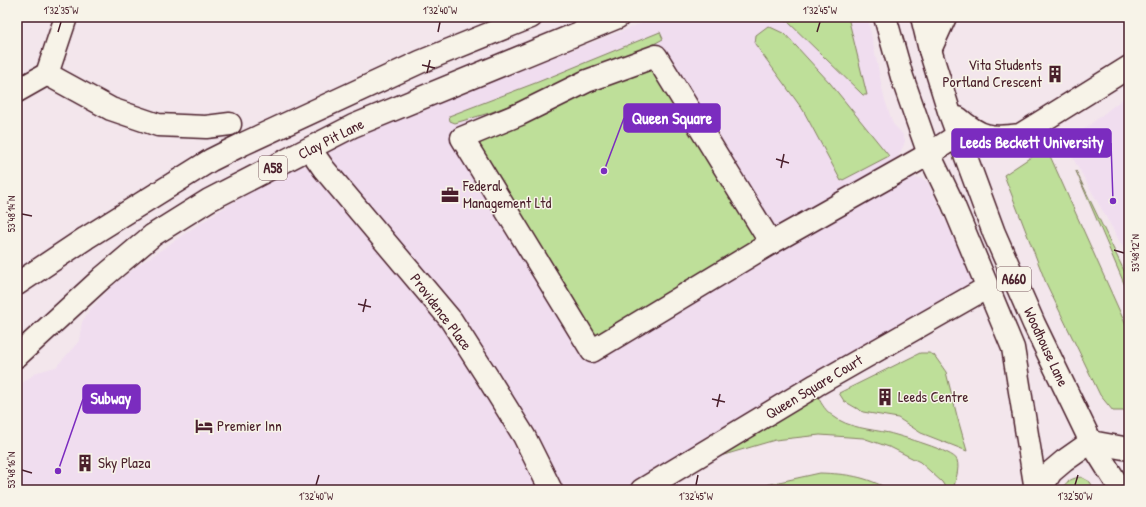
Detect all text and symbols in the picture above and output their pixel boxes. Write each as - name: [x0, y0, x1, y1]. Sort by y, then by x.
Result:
- text: 1°32'35"W: [44, 4, 79, 17]
- text: 1°32'40"W: [423, 4, 458, 17]
- text: 1°32'45"W: [803, 4, 838, 17]
- place label: Vita Students Portland Crescent: [942, 54, 1043, 92]
- building icon: Vita Students Portland Crescent: [1045, 64, 1065, 84]
- callout: Queen Square: [624, 104, 720, 132]
- text: Queen Square: [632, 107, 713, 130]
- street label: Clay Pit Lane: [294, 113, 367, 164]
- callout: Leeds Beckett University: [952, 129, 1111, 157]
- text: Leeds Beckett University: [960, 131, 1104, 154]
- road number: A58: [259, 156, 287, 180]
- place label: Federal Management Ltd: [462, 175, 551, 213]
- office icon: Federal Management Ltd: [440, 185, 460, 205]
- text: 53°48'14"N: [5, 196, 18, 232]
- text: 53°48'12"N: [1129, 234, 1142, 272]
- road number: A660: [997, 267, 1031, 291]
- street label: Providence Place: [406, 269, 477, 354]
- street label: Woodhouse Lane: [1019, 304, 1074, 390]
- street label: Queen Square Court: [761, 349, 867, 424]
- callout: Subway: [83, 385, 140, 413]
- place label: Leeds Centre: [898, 386, 969, 407]
- text: Subway: [91, 387, 132, 410]
- building icon: Leeds Centre: [875, 387, 895, 407]
- place label: Premier Inn: [217, 415, 282, 436]
- hotel icon: Premier Inn: [194, 416, 214, 436]
- text: 53°48'16"N: [5, 452, 18, 488]
- place label: Sky Plaza: [98, 452, 150, 473]
- building icon: Sky Plaza: [75, 453, 95, 473]
- text: 1°32'40"W: [299, 490, 334, 503]
- text: 1°32'45"W: [679, 490, 714, 503]
- text: 1°32'50"W: [1058, 490, 1093, 503]

